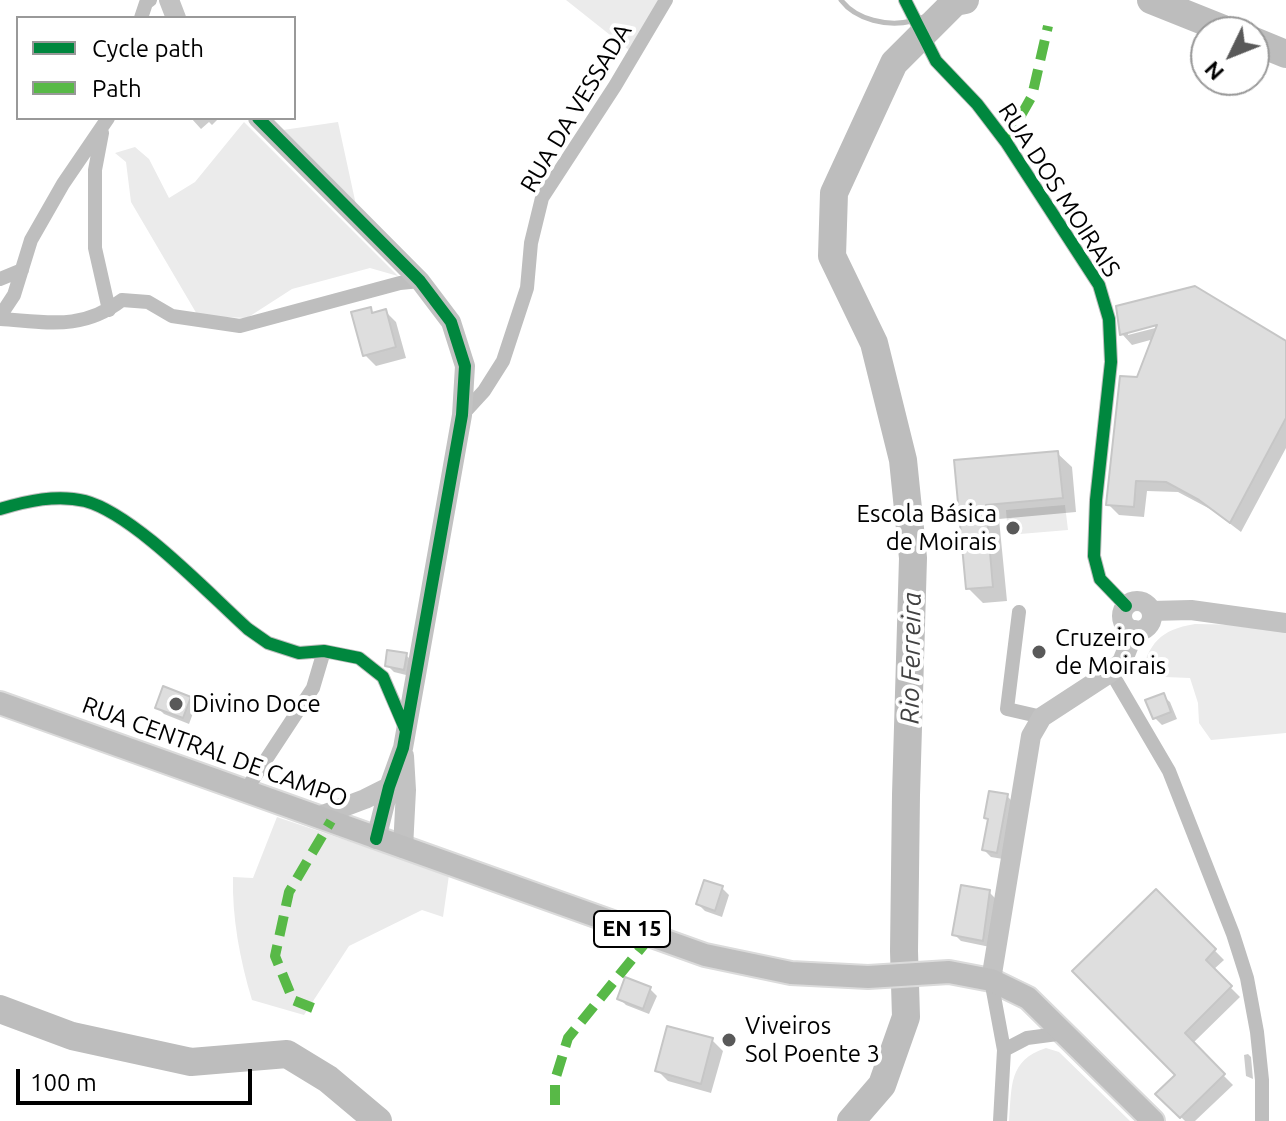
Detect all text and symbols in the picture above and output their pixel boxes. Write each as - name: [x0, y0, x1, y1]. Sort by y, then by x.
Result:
- legend: [16, 16, 296, 120]
- north arrow: [1190, 16, 1270, 96]
- street label: RUA DA VESSADA: [514, 18, 638, 198]
- text: Cycle path: [92, 35, 204, 62]
- text: N: [1199, 57, 1228, 86]
- text: Path: [92, 75, 142, 102]
- street label: RUA DOS MOIRAIS: [992, 98, 1126, 282]
- place label: Escola Básica de Moirais: [857, 500, 997, 556]
- marker: Escola Básica de Moirais: [1004, 519, 1022, 537]
- water label: Rio Ferreira: [894, 592, 928, 724]
- place label: Cruzeiro de Moirais: [1055, 624, 1166, 680]
- marker: Cruzeiro de Moirais: [1030, 643, 1048, 661]
- street label: RUA CENTRAL DE CAMPO: [78, 690, 352, 814]
- place label: Divino Doce: [192, 690, 321, 718]
- marker: Divino Doce: [167, 695, 185, 713]
- road number: EN 15: [594, 911, 670, 947]
- place label: Viveiros Sol Poente 3: [745, 1012, 880, 1068]
- marker: Viveiros Sol Poente 3: [720, 1031, 738, 1049]
- scale bar: [20, 1053, 256, 1103]
- text: 100 m: [30, 1069, 97, 1096]

